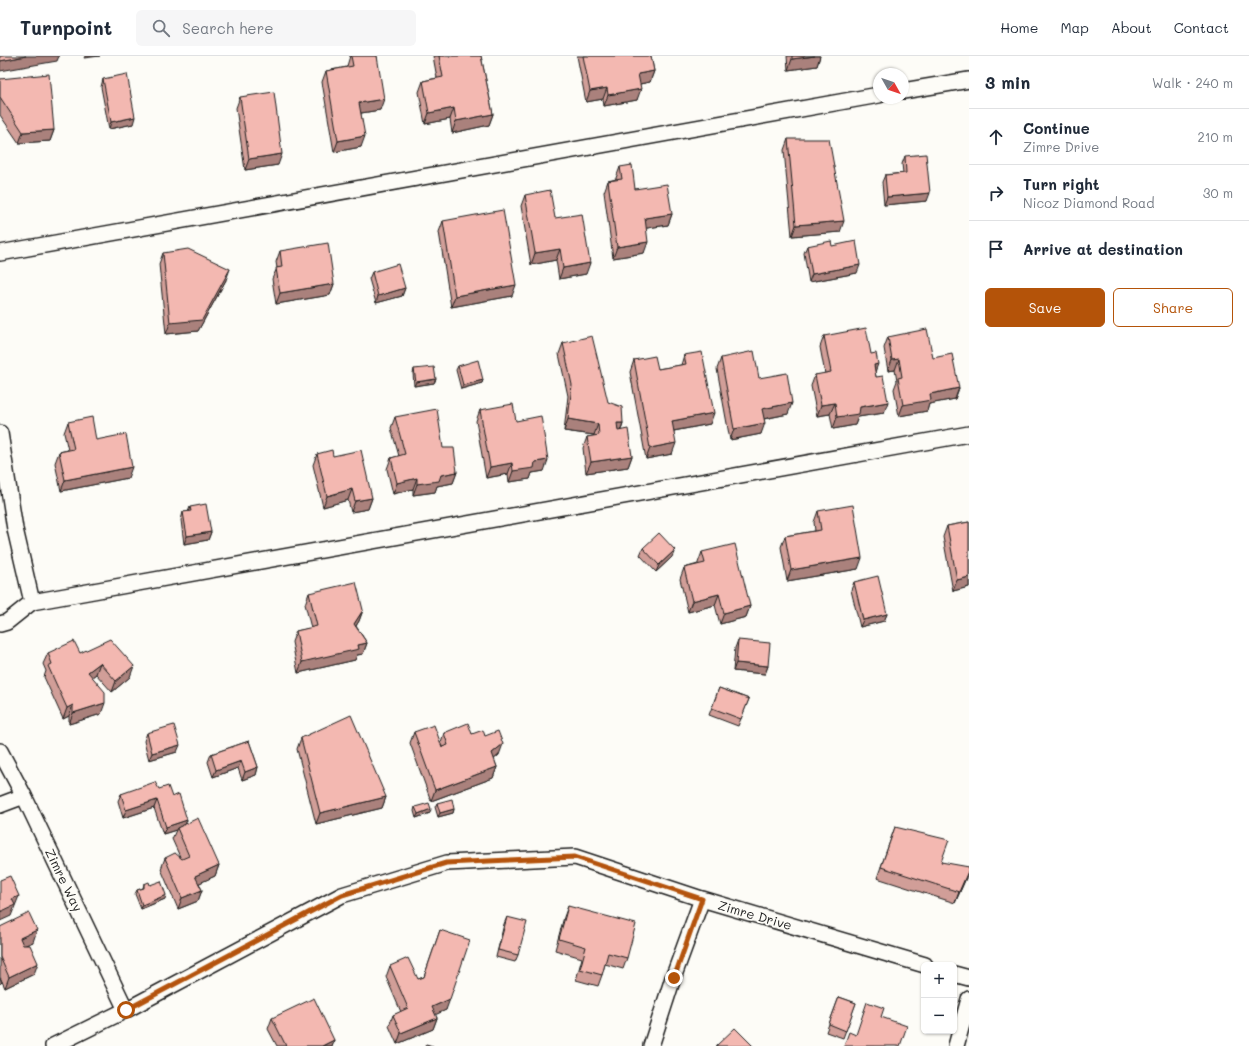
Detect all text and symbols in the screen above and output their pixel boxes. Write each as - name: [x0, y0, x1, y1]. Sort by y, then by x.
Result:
- search box: [136, 10, 416, 46]
- text: Turnpoint: [20, 15, 112, 40]
- icon: search: [150, 17, 172, 39]
- text: Search here: [182, 18, 273, 38]
- text: Home: [1000, 18, 1038, 37]
- text: Map: [1060, 18, 1089, 37]
- text: About: [1111, 18, 1152, 37]
- text: Contact: [1174, 18, 1229, 37]
- north arrow: [873, 68, 909, 104]
- text: 3 min: [985, 71, 1030, 93]
- text: Walk · 240 m: [1152, 74, 1233, 91]
- text: Continue: [1023, 118, 1090, 138]
- icon: ahead: [985, 126, 1007, 148]
- text: 210 m: [1197, 128, 1233, 145]
- text: Zimre Drive: [1023, 138, 1099, 155]
- text: Turn right: [1023, 174, 1100, 194]
- icon: right: [985, 182, 1007, 204]
- text: 30 m: [1203, 184, 1233, 201]
- text: Nicoz Diamond Road: [1023, 194, 1154, 211]
- icon: arrive: [985, 238, 1007, 260]
- text: Arrive at destination: [1023, 239, 1183, 259]
- button: Save: [985, 288, 1105, 327]
- button: Share: [1113, 288, 1233, 327]
- street label: Zimre Way: [42, 845, 87, 914]
- street label: Zimre Drive: [716, 896, 794, 933]
- map controls: [921, 962, 957, 1034]
- button: +: [921, 962, 957, 998]
- route end: [665, 969, 683, 987]
- button: −: [921, 998, 957, 1034]
- route start: [117, 1001, 135, 1019]

